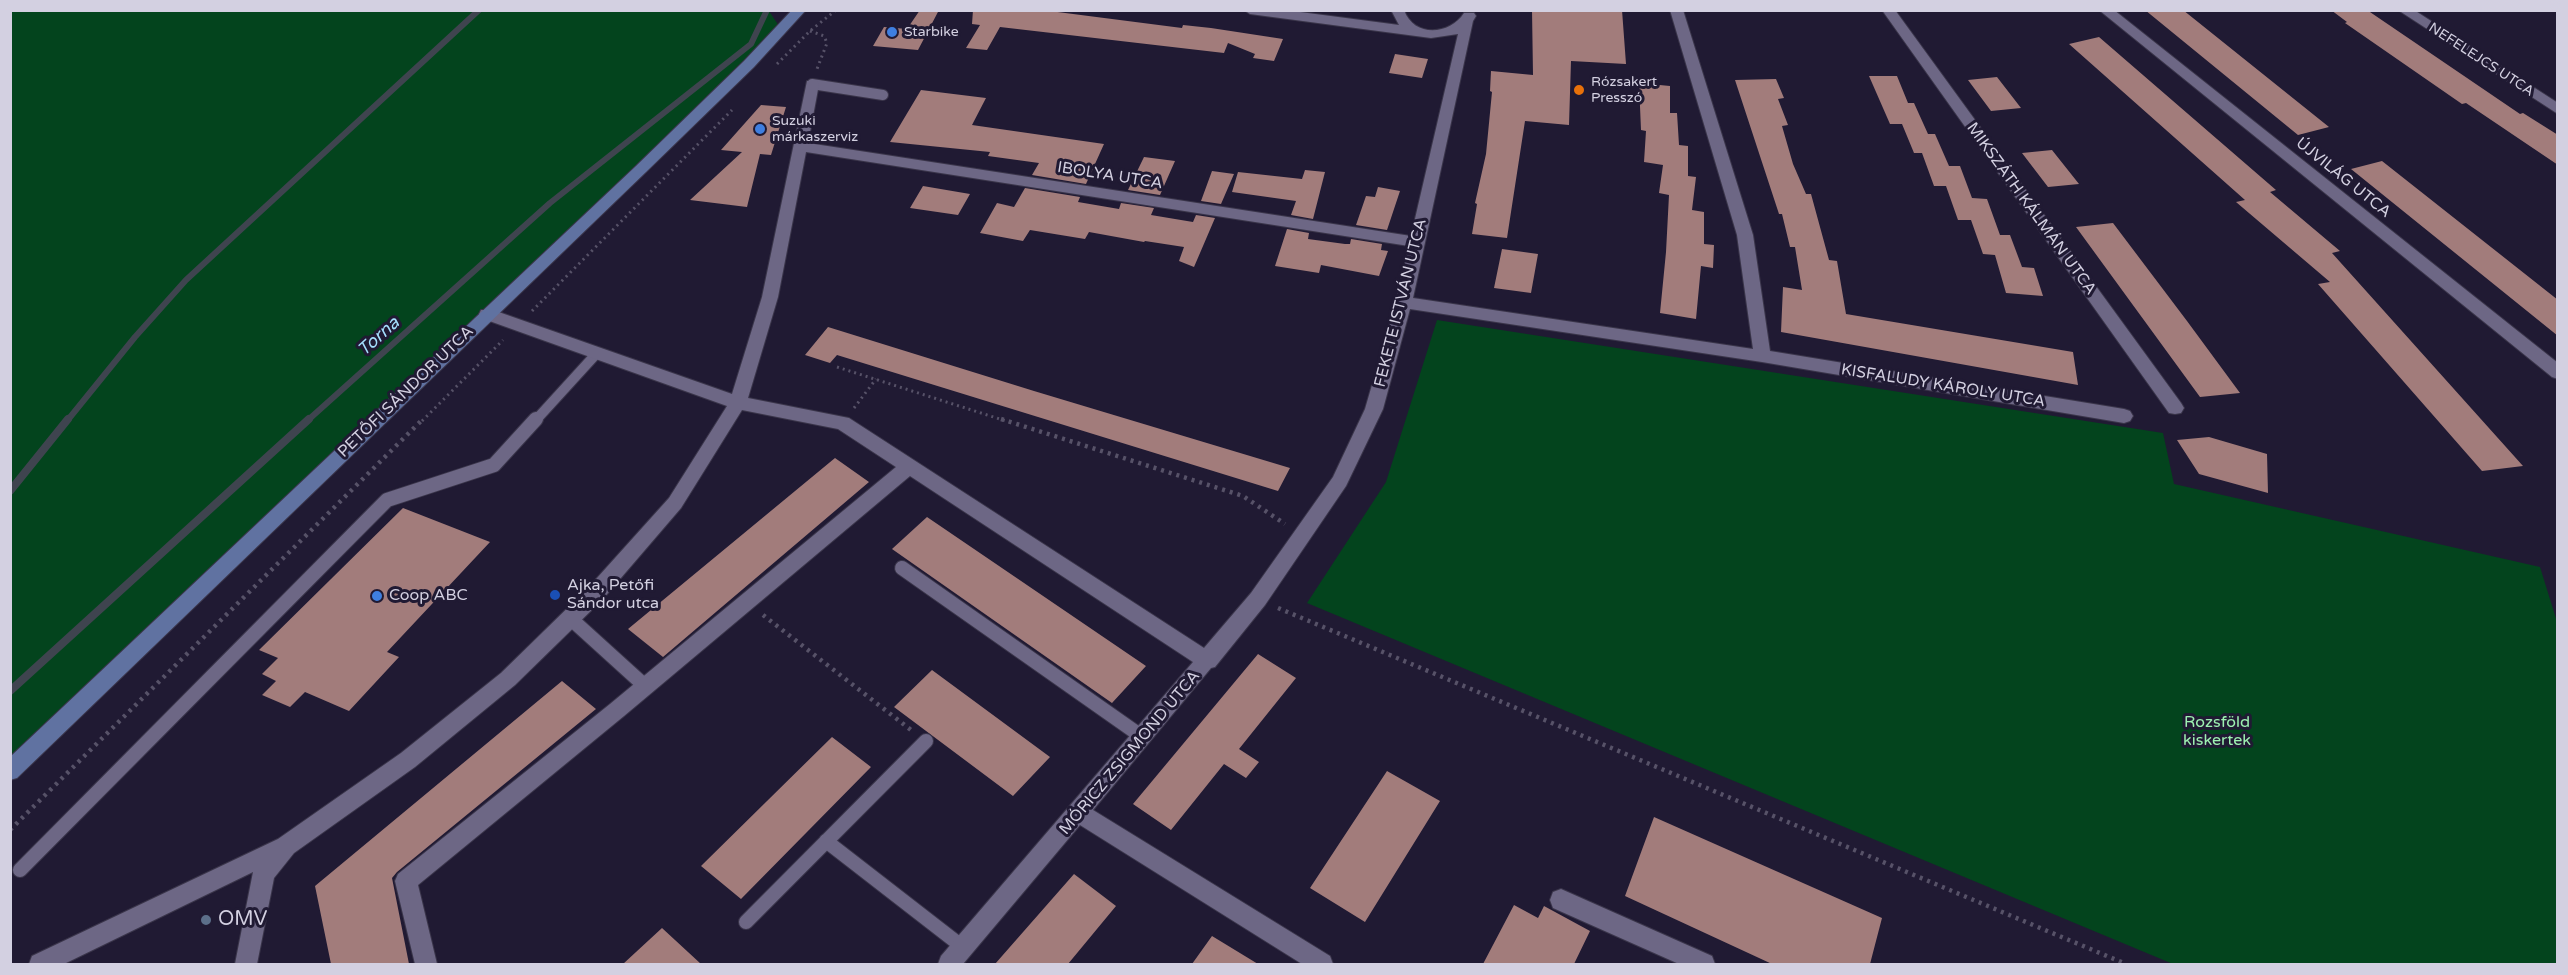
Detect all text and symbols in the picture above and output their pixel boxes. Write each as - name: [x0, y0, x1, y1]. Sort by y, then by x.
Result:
- street label: NEFELEJCS UTCA: [2425, 20, 2537, 100]
- place label: Starbike: [904, 24, 959, 40]
- marker: Starbike: [885, 25, 899, 39]
- place label: Rózsakert Presszó: [1591, 74, 1657, 106]
- marker: Rózsakert Presszó: [1572, 83, 1586, 97]
- place label: Suzuki márkaszerviz: [772, 113, 858, 146]
- street label: MIKSZÁTH KÁLMÁN UTCA: [1962, 119, 2100, 299]
- marker: Suzuki márkaszerviz: [753, 122, 767, 136]
- street label: ÚJVILÁG UTCA: [2292, 134, 2394, 222]
- street label: IBOLYA UTCA: [1056, 158, 1164, 194]
- street label: FEKETE ISTVÁN UTCA: [1371, 217, 1431, 389]
- water label: Torna: [354, 313, 404, 361]
- street label: PETŐFI SÁNDOR UTCA: [334, 322, 478, 462]
- street label: KISFALUDY KÁROLY UTCA: [1840, 360, 2046, 412]
- place label: Ajka, Petőfi Sándor utca: [567, 576, 659, 614]
- place label: Coop ABC: [389, 586, 468, 606]
- marker: Ajka, Petőfi Sándor utca: [548, 588, 562, 602]
- marker: Coop ABC: [370, 589, 384, 603]
- street label: MÓRICZ ZSIGMOND UTCA: [1056, 667, 1204, 839]
- park label: Rozsföld kiskertek: [2183, 713, 2251, 751]
- place label: OMV: [218, 908, 267, 932]
- marker: OMV: [199, 913, 213, 927]

